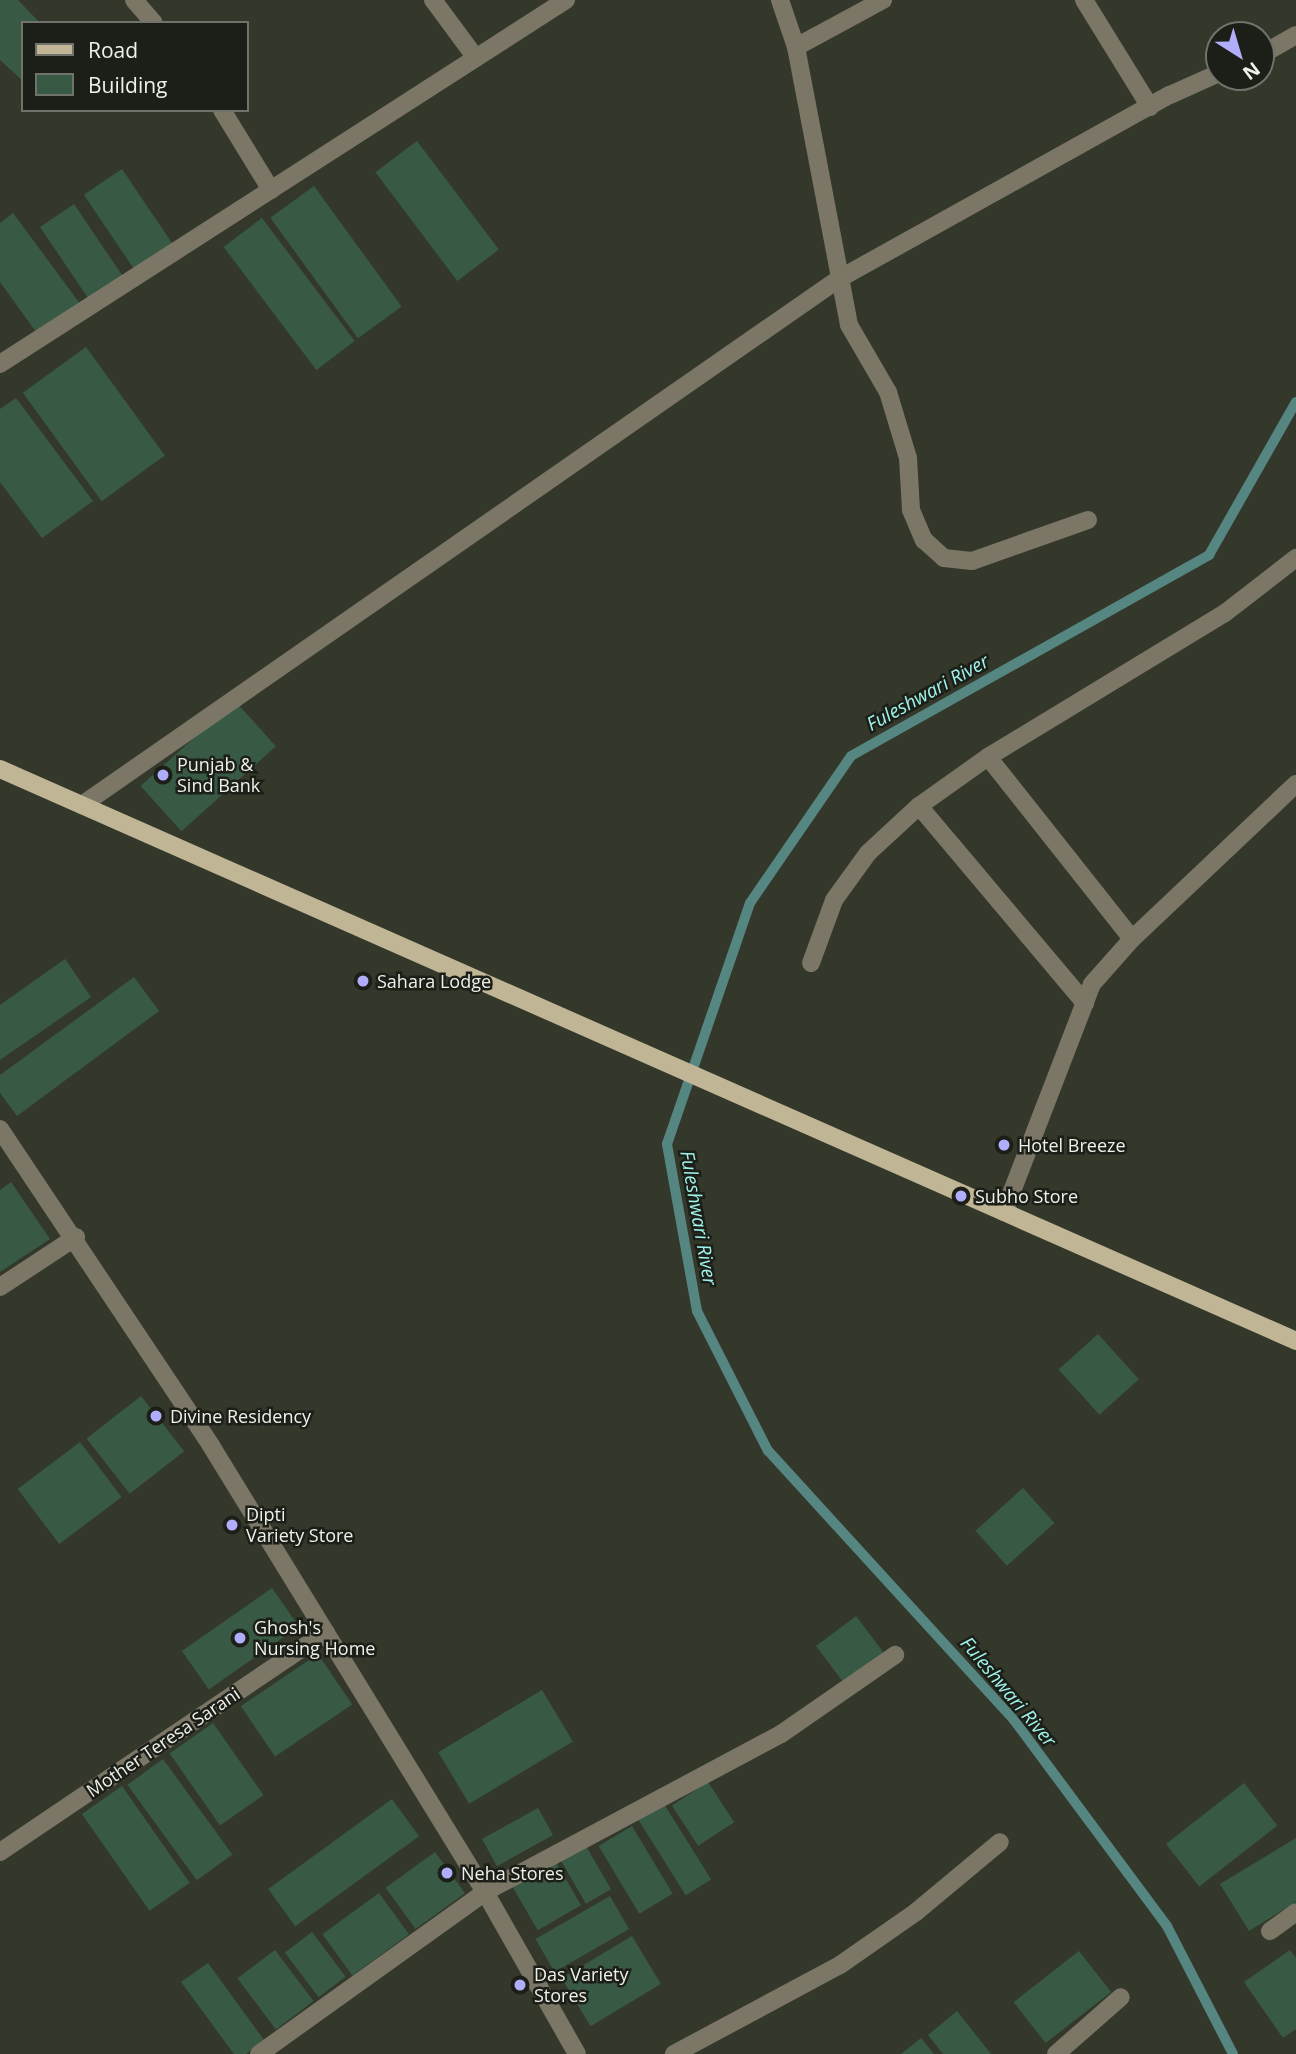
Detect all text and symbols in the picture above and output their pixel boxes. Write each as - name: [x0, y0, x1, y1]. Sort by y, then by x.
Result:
- legend: [21, 21, 248, 112]
- north arrow: [1205, 21, 1275, 91]
- text: Road: [88, 36, 138, 64]
- text: N: [1237, 56, 1265, 86]
- text: Building: [88, 71, 167, 99]
- water label: Fuleshwari River: [863, 650, 993, 736]
- place label: Punjab & Sind Bank: [177, 754, 260, 796]
- marker: Punjab & Sind Bank: [155, 767, 171, 783]
- place label: Sahara Lodge: [377, 970, 491, 992]
- marker: Sahara Lodge: [355, 973, 371, 989]
- place label: Hotel Breeze: [1018, 1134, 1126, 1156]
- marker: Hotel Breeze: [996, 1137, 1012, 1153]
- water label: Fuleshwari River: [675, 1149, 721, 1287]
- place label: Subho Store: [975, 1185, 1078, 1207]
- marker: Subho Store: [953, 1188, 969, 1204]
- place label: Divine Residency: [170, 1405, 311, 1427]
- marker: Divine Residency: [148, 1408, 164, 1424]
- place label: Dipti Variety Store: [246, 1504, 353, 1546]
- marker: Dipti Variety Store: [224, 1517, 240, 1533]
- place label: Ghosh's Nursing Home: [254, 1617, 375, 1660]
- marker: Ghosh's Nursing Home: [232, 1630, 248, 1646]
- water label: Fuleshwari River: [955, 1632, 1061, 1752]
- street label: Mother Teresa Sarani: [82, 1683, 244, 1801]
- place label: Neha Stores: [461, 1862, 564, 1884]
- marker: Neha Stores: [439, 1865, 455, 1881]
- place label: Das Variety Stores: [534, 1964, 628, 2007]
- marker: Das Variety Stores: [512, 1977, 528, 1993]

